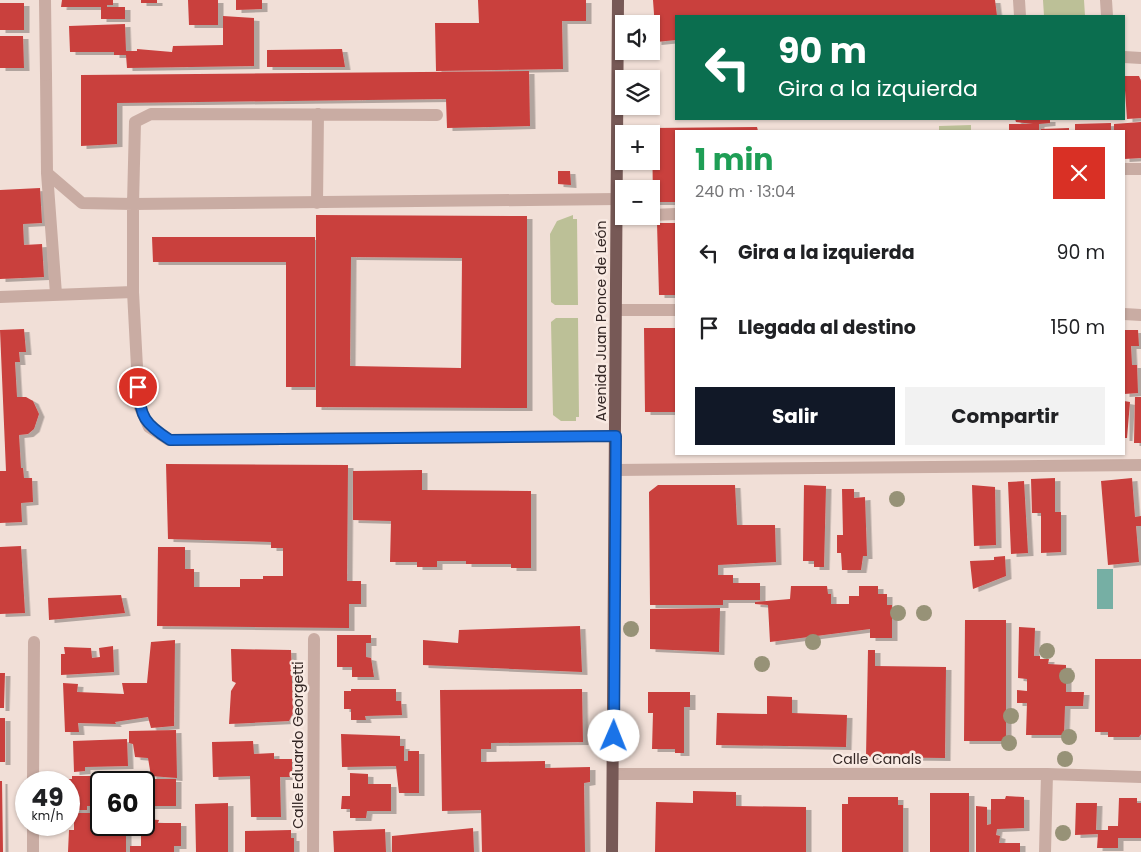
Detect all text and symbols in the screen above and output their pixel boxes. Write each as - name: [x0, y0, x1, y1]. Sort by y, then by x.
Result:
- map controls: [615, 15, 660, 225]
- button: sound: [615, 15, 660, 60]
- text: 90 m: [778, 26, 867, 75]
- icon: left: [695, 35, 760, 100]
- button: layers: [615, 70, 660, 115]
- text: Gira a la izquierda: [778, 73, 978, 104]
- button: +: [615, 125, 660, 170]
- text: 1 min: [695, 138, 773, 181]
- button: close: [1053, 147, 1105, 199]
- button: −: [615, 180, 660, 225]
- text: 240 m · 13:04: [695, 180, 795, 203]
- street label: Avenida Juan Ponce de León: [591, 220, 611, 422]
- icon: left: [695, 239, 723, 267]
- text: Gira a la izquierda: [738, 239, 915, 266]
- text: 90 m: [1056, 239, 1105, 266]
- icon: arrive: [695, 314, 723, 342]
- text: Llegada al destino: [738, 314, 916, 341]
- text: 150 m: [1050, 314, 1105, 341]
- pin: [117, 366, 159, 408]
- icon: arrive: [124, 373, 152, 401]
- button: Salir: [695, 387, 895, 445]
- button: Compartir: [905, 387, 1105, 445]
- street label: Calle Eduardo Georgetti: [288, 661, 308, 829]
- position arrow: [587, 709, 639, 761]
- street label: Calle Canals: [832, 749, 922, 769]
- speed limit sign: 60: [90, 771, 155, 836]
- text: 49: [31, 780, 64, 815]
- text: km/h: [32, 807, 63, 824]

